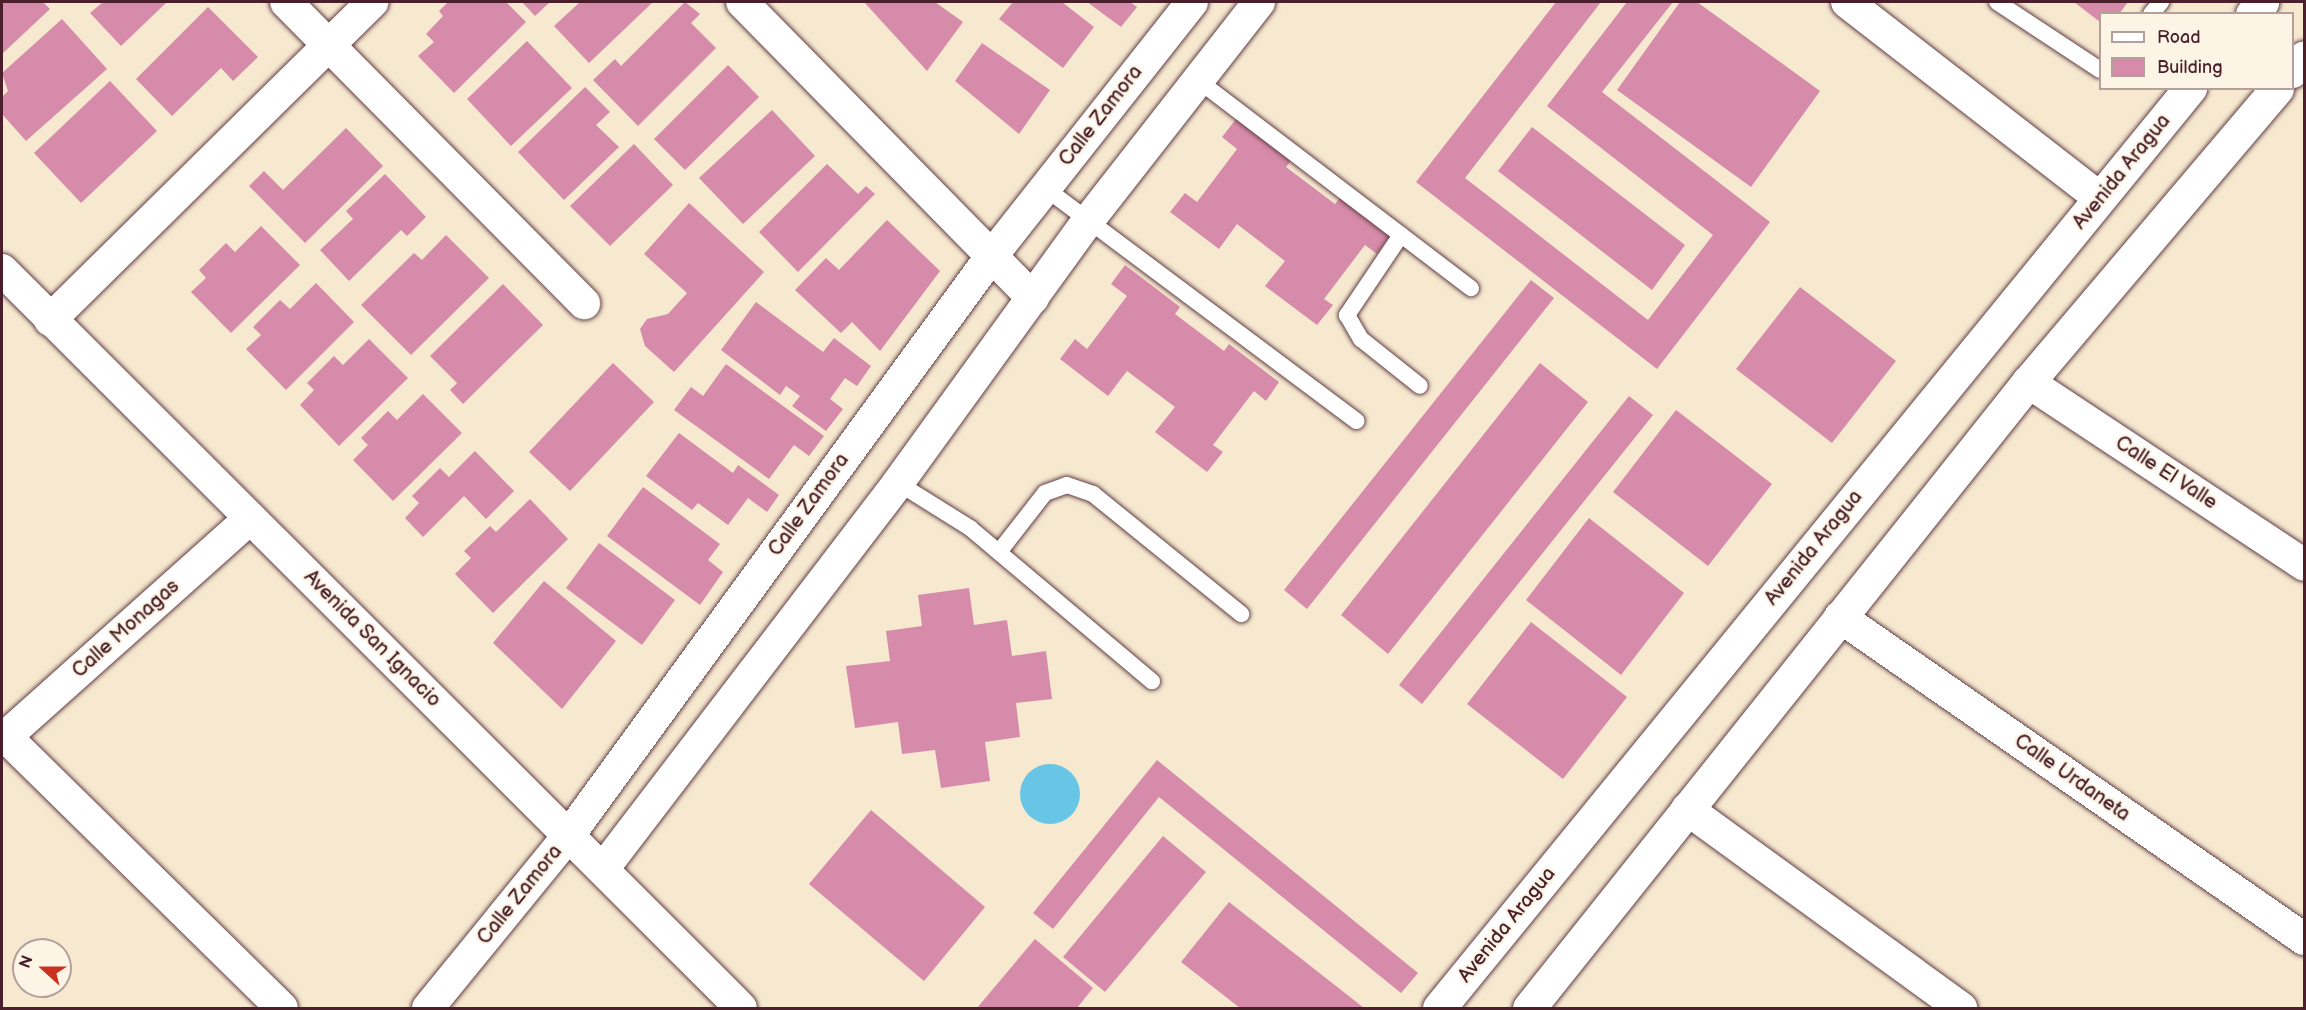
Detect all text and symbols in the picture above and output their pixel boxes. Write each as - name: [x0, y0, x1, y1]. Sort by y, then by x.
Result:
- legend: [2099, 12, 2294, 90]
- text: Road: [2157, 27, 2201, 48]
- text: Building: [2157, 57, 2223, 78]
- street label: Calle Zamora: [1054, 61, 1148, 171]
- street label: Avenida Aragua: [2068, 109, 2176, 235]
- street label: Calle El Valle: [2110, 431, 2222, 515]
- street label: Calle Zamora: [764, 449, 854, 561]
- street label: Avenida Aragua: [1760, 485, 1868, 611]
- street label: Avenida San Ignacio: [298, 565, 446, 713]
- street label: Calle Monagas: [68, 575, 184, 683]
- street label: Calle Urdaneta: [2009, 729, 2135, 827]
- street label: Calle Zamora: [473, 840, 567, 950]
- street label: Avenida Aragua: [1453, 862, 1561, 988]
- north arrow: [12, 938, 72, 998]
- text: N: [16, 953, 38, 971]

